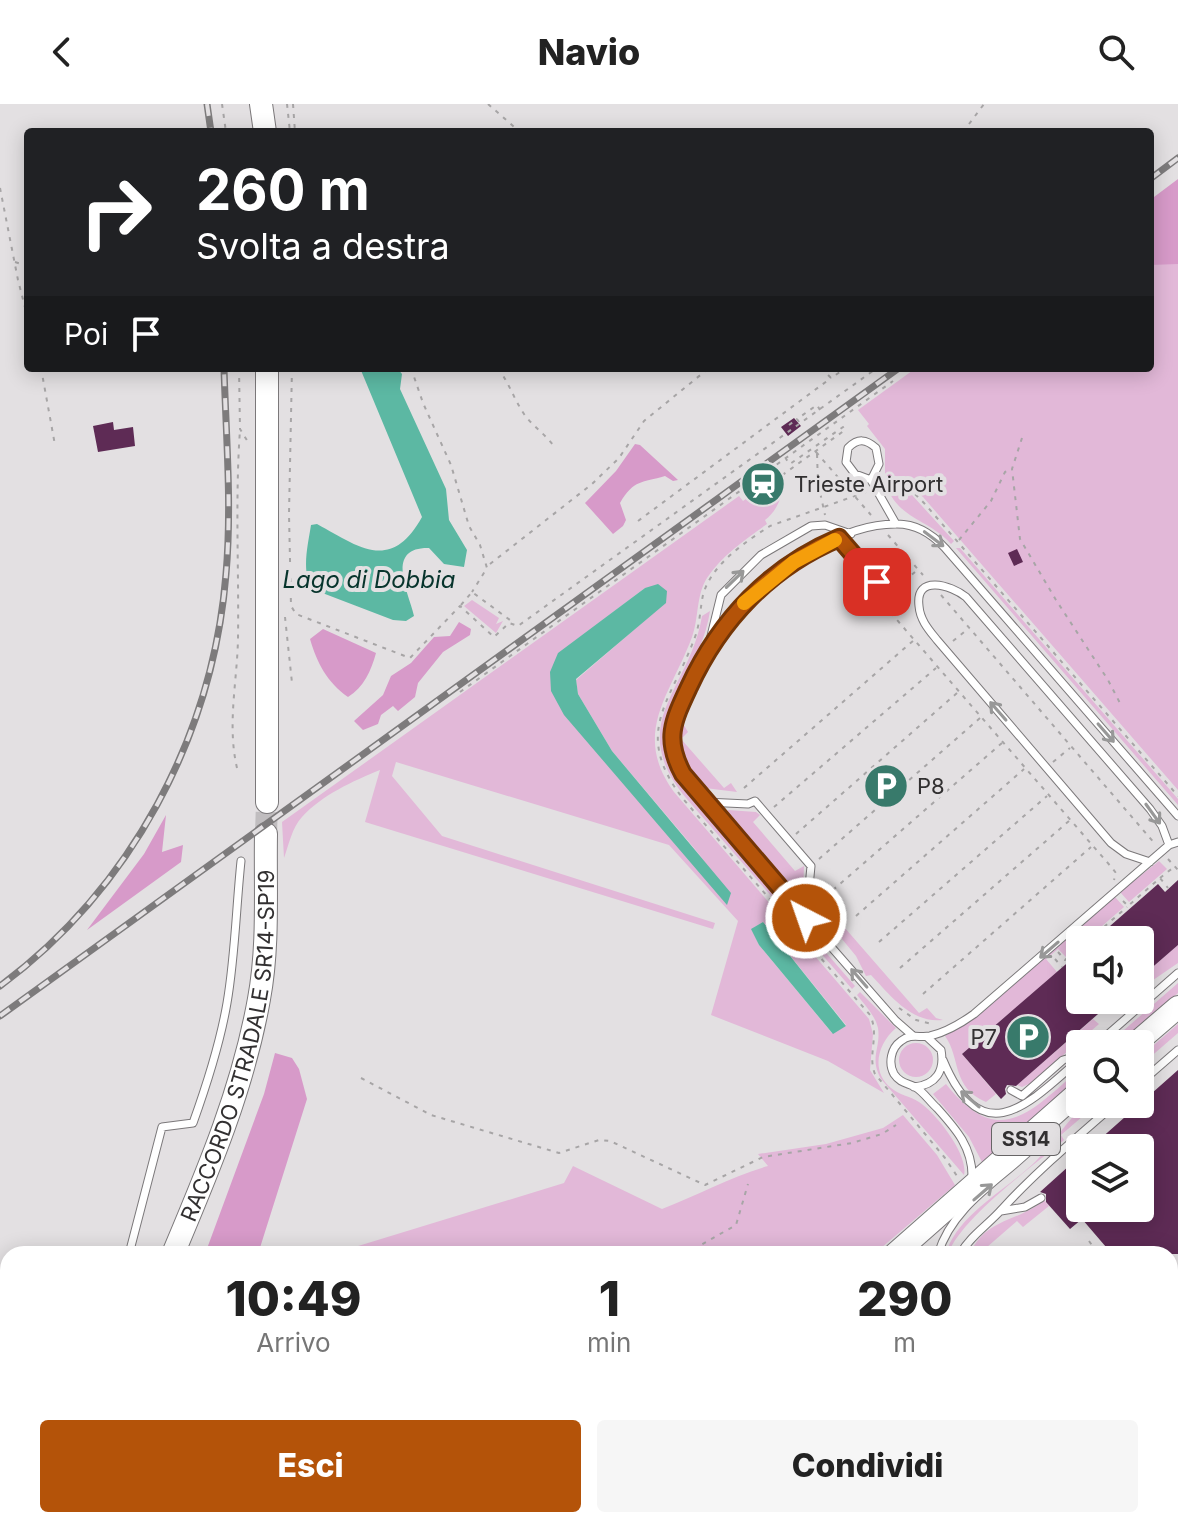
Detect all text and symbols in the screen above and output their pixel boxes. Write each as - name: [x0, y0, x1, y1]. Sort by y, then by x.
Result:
- icon: back: [40, 30, 84, 74]
- text: Navio: [538, 30, 640, 74]
- icon: search: [1094, 30, 1138, 74]
- text: 260 m: [196, 156, 370, 224]
- icon: right: [64, 160, 168, 264]
- text: Svolta a destra: [196, 224, 450, 268]
- icon: arrive: [124, 312, 168, 356]
- text: Poi: [64, 316, 108, 352]
- station icon: Trieste Airport: [739, 460, 787, 508]
- place label: Trieste Airport: [794, 471, 943, 497]
- one-way arrow: [923, 530, 944, 547]
- pin: [843, 548, 911, 616]
- icon: arrive: [855, 560, 899, 604]
- water label: Lago di Dobbia: [282, 565, 456, 594]
- one-way arrow: [725, 570, 744, 589]
- one-way arrow: [989, 702, 1007, 722]
- one-way arrow: [1097, 723, 1115, 743]
- parking icon: P8: [862, 762, 910, 810]
- place label: P8: [917, 773, 945, 799]
- one-way arrow: [1144, 803, 1161, 824]
- street label: RACCORDO STRADALE SR14-SP19: [175, 869, 279, 1225]
- position arrow: [764, 876, 848, 960]
- map controls: [1066, 926, 1154, 1222]
- button: sound: [1066, 926, 1154, 1014]
- one-way arrow: [1039, 940, 1059, 958]
- one-way arrow: [850, 969, 868, 989]
- parking icon: P7: [1004, 1013, 1052, 1061]
- place label: P7: [970, 1024, 997, 1050]
- button: search: [1066, 1030, 1154, 1118]
- one-way arrow: [960, 1090, 980, 1108]
- road number: SS14: [992, 1123, 1060, 1155]
- button: layers: [1066, 1134, 1154, 1222]
- one-way arrow: [972, 1184, 993, 1202]
- text: 10:49: [225, 1269, 362, 1328]
- text: 1: [599, 1269, 620, 1328]
- text: 290: [857, 1269, 953, 1328]
- text: Arrivo: [256, 1327, 331, 1358]
- text: min: [587, 1327, 631, 1358]
- text: m: [893, 1327, 916, 1358]
- button: Esci: [40, 1420, 581, 1512]
- button: Condividi: [597, 1420, 1138, 1512]

